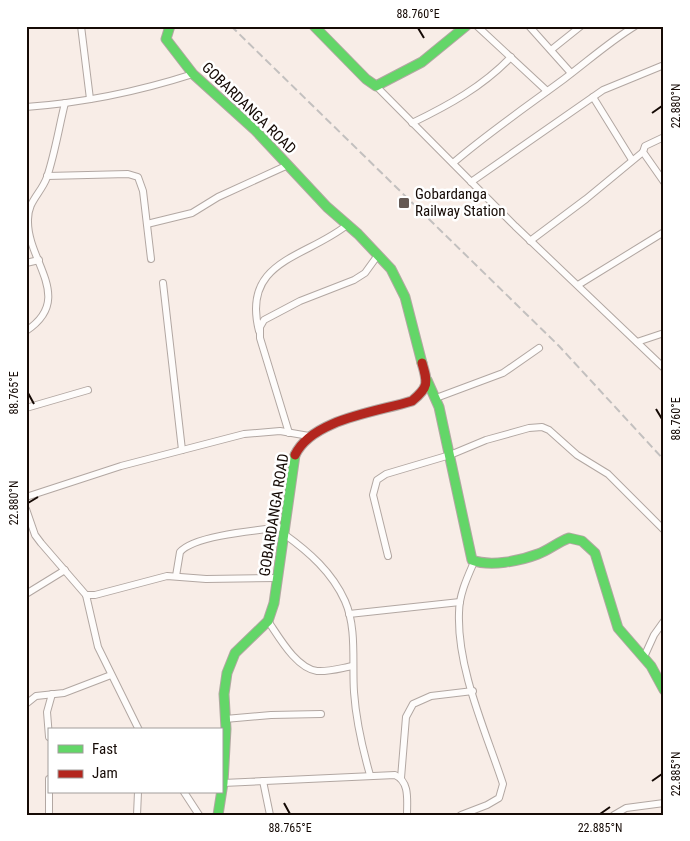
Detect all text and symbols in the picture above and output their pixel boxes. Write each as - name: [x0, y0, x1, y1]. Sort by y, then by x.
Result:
- text: 88.760°E: [396, 7, 440, 21]
- street label: GOBARDANGA ROAD: [198, 58, 300, 158]
- text: 22.880°N: [669, 84, 683, 128]
- place label: Gobardanga Railway Station: [415, 185, 506, 220]
- marker: Gobardanga Railway Station: [397, 196, 411, 210]
- text: 88.765°E: [7, 371, 21, 415]
- text: 88.760°E: [669, 397, 683, 441]
- street label: GOBARDANGA ROAD: [255, 452, 293, 578]
- text: 22.880°N: [7, 481, 21, 525]
- legend: [48, 728, 222, 794]
- text: Fast: [92, 740, 117, 758]
- text: 22.885°N: [669, 752, 683, 796]
- text: Jam: [92, 764, 118, 782]
- text: 88.765°E: [268, 821, 312, 835]
- text: 22.885°N: [578, 821, 622, 835]

